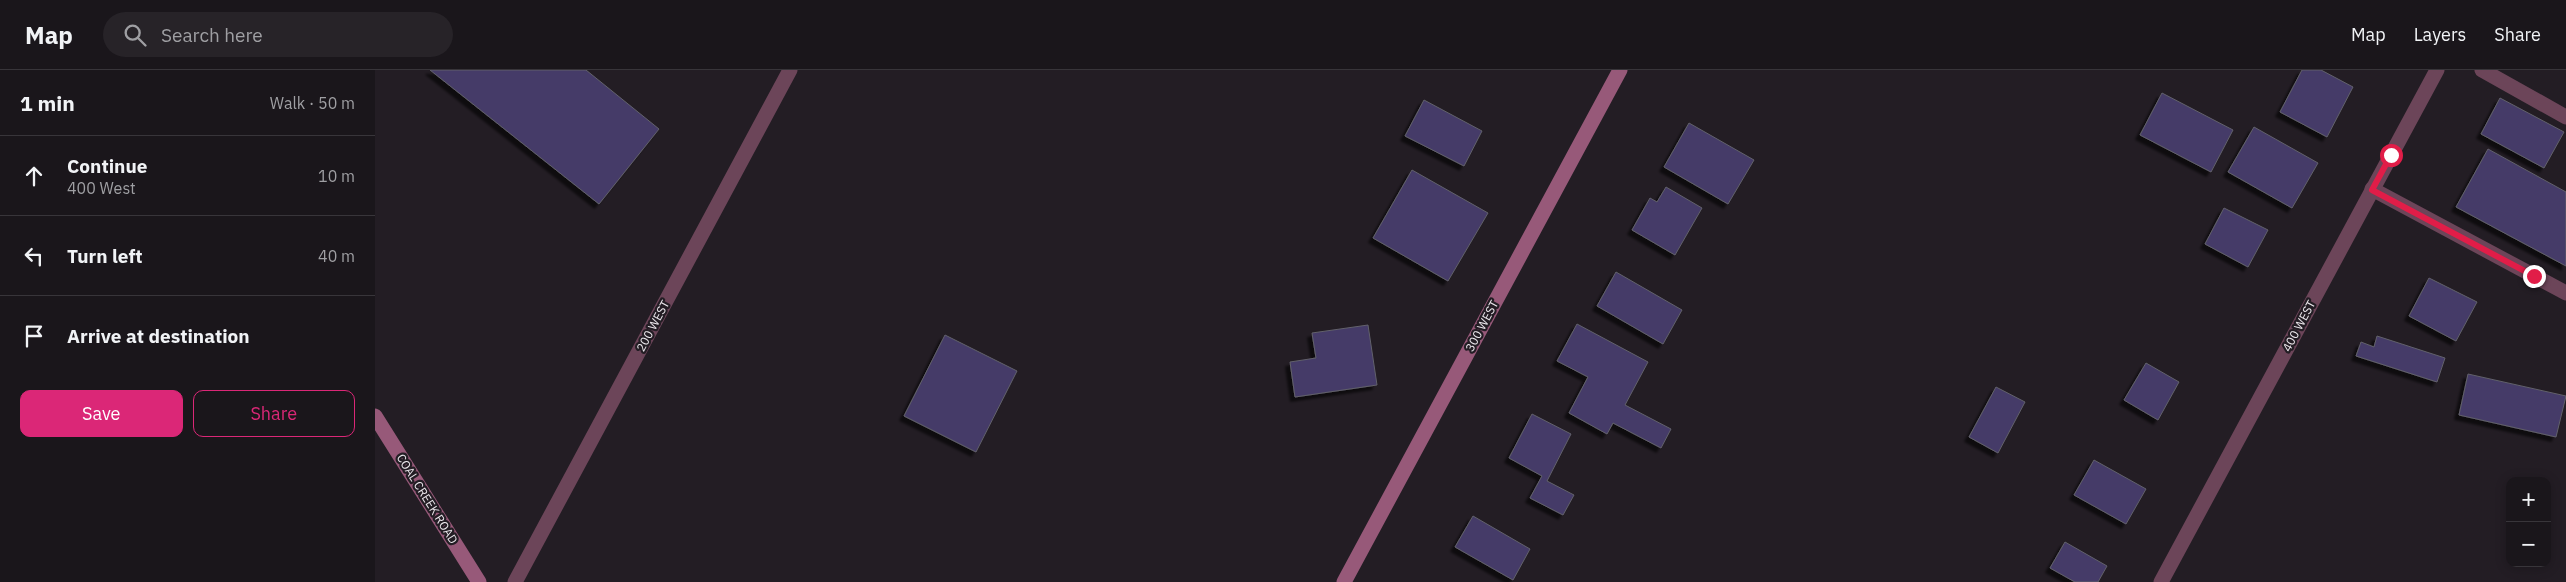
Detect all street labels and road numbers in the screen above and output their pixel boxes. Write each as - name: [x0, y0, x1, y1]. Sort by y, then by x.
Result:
- street label: 200 WEST: [633, 297, 672, 354]
- street label: 300 WEST: [1462, 297, 1501, 354]
- street label: 400 WEST: [2279, 297, 2318, 354]
- street label: COAL CREEK ROAD: [394, 451, 461, 547]

